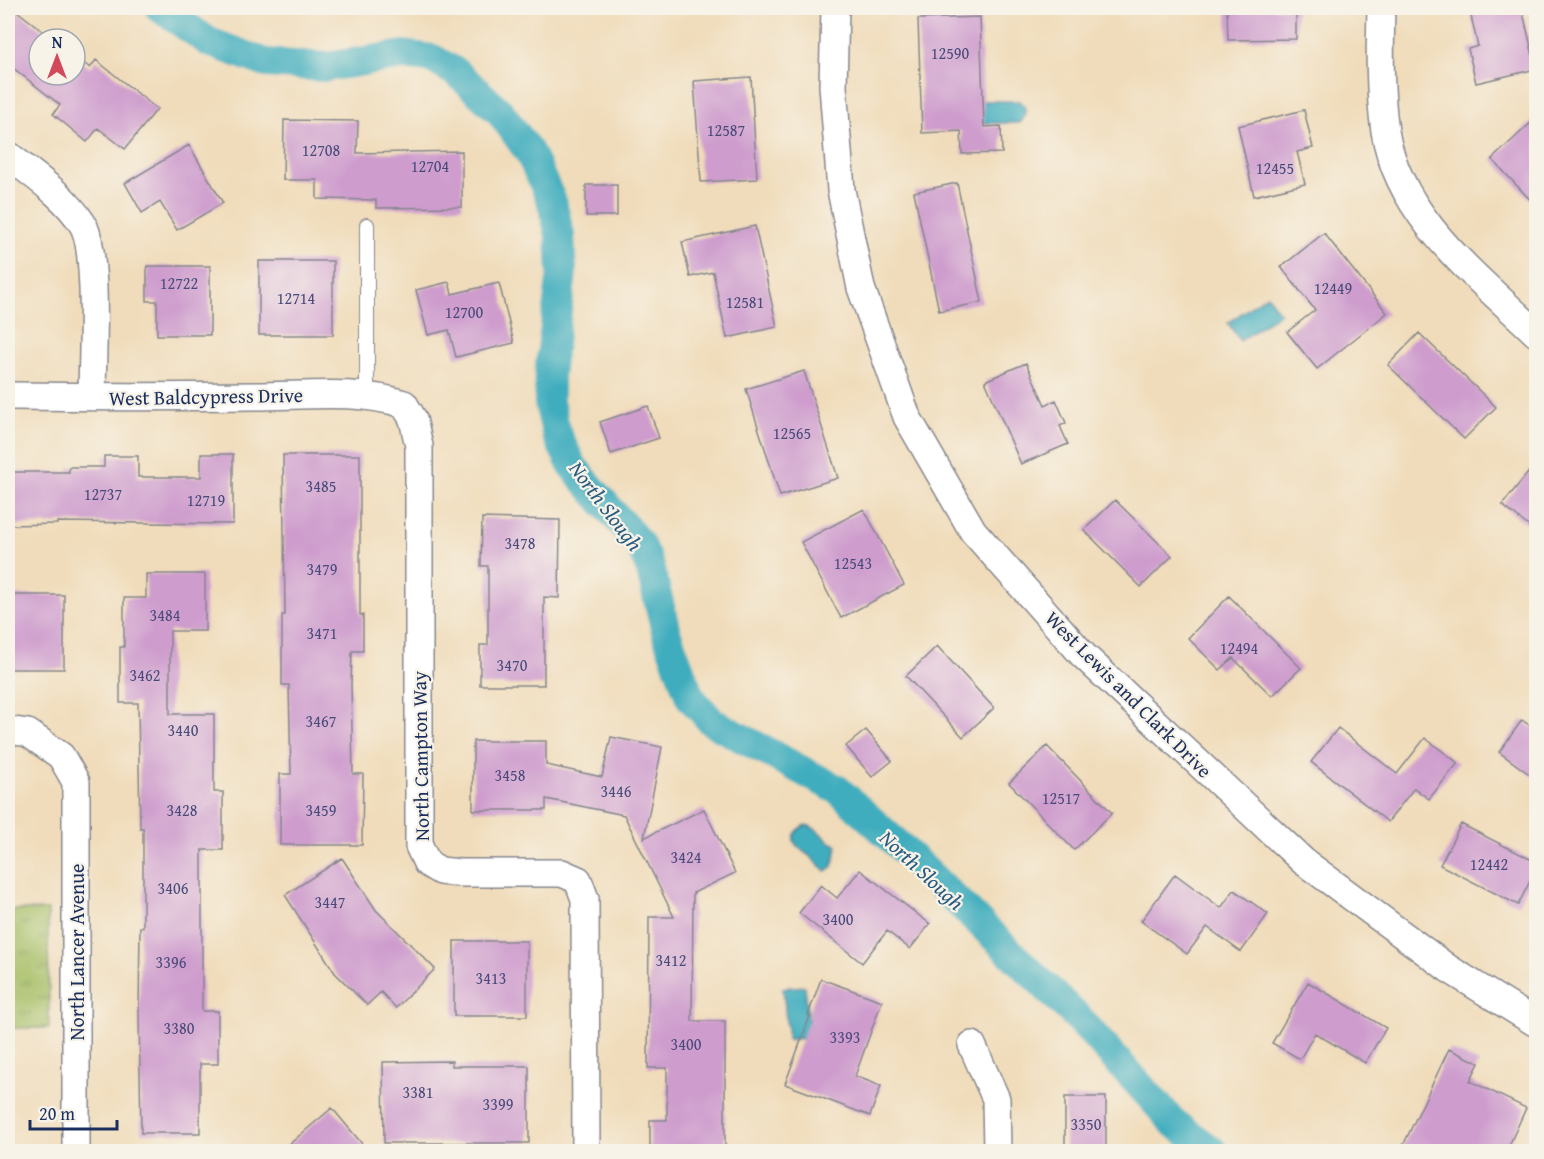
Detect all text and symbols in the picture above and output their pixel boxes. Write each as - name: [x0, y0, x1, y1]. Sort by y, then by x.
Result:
- north arrow: [27, 27, 87, 87]
- text: N: [52, 30, 63, 54]
- house number: 12590: [931, 41, 970, 65]
- house number: 12587: [707, 118, 746, 142]
- house number: 12708: [302, 138, 341, 162]
- house number: 12704: [411, 154, 450, 178]
- house number: 12455: [1256, 156, 1294, 180]
- house number: 12722: [160, 271, 198, 295]
- house number: 12449: [1314, 276, 1353, 300]
- house number: 12714: [277, 286, 316, 310]
- house number: 12581: [726, 290, 764, 314]
- house number: 12700: [445, 300, 484, 324]
- street label: West Baldcypress Drive: [109, 380, 303, 412]
- house number: 12565: [773, 421, 811, 445]
- water label: North Slough: [561, 454, 650, 558]
- house number: 3485: [306, 474, 336, 498]
- house number: 12737: [84, 482, 123, 506]
- house number: 12719: [187, 488, 226, 512]
- house number: 3478: [505, 531, 536, 555]
- house number: 12543: [834, 551, 872, 575]
- house number: 3479: [307, 557, 338, 581]
- house number: 3484: [150, 603, 181, 627]
- street label: West Lewis and Clark Drive: [1039, 604, 1219, 784]
- house number: 3471: [307, 621, 337, 645]
- house number: 12494: [1220, 636, 1259, 660]
- house number: 3470: [497, 653, 528, 677]
- house number: 3462: [130, 663, 160, 687]
- street label: North Campton Way: [404, 671, 436, 841]
- house number: 3467: [306, 709, 337, 733]
- house number: 3440: [168, 718, 199, 742]
- house number: 3458: [495, 763, 526, 787]
- house number: 3446: [601, 779, 632, 803]
- house number: 12517: [1042, 786, 1081, 810]
- house number: 3428: [167, 798, 198, 822]
- house number: 3459: [306, 798, 337, 822]
- water label: North Slough: [872, 822, 971, 918]
- house number: 3424: [671, 845, 702, 869]
- house number: 12442: [1470, 852, 1508, 876]
- street label: North Lancer Avenue: [62, 863, 91, 1041]
- house number: 3406: [158, 876, 189, 900]
- house number: 3447: [315, 890, 346, 914]
- house number: 3400: [823, 907, 854, 931]
- house number: 3412: [656, 948, 686, 972]
- house number: 3396: [156, 950, 187, 974]
- house number: 3413: [476, 966, 506, 990]
- house number: 3380: [164, 1016, 195, 1040]
- house number: 3393: [830, 1025, 860, 1049]
- house number: 3400: [671, 1032, 702, 1056]
- house number: 3381: [403, 1080, 433, 1104]
- house number: 3399: [483, 1092, 514, 1116]
- scale bar: [30, 1093, 117, 1131]
- text: 20 m: [39, 1100, 75, 1127]
- house number: 3350: [1071, 1112, 1102, 1136]

